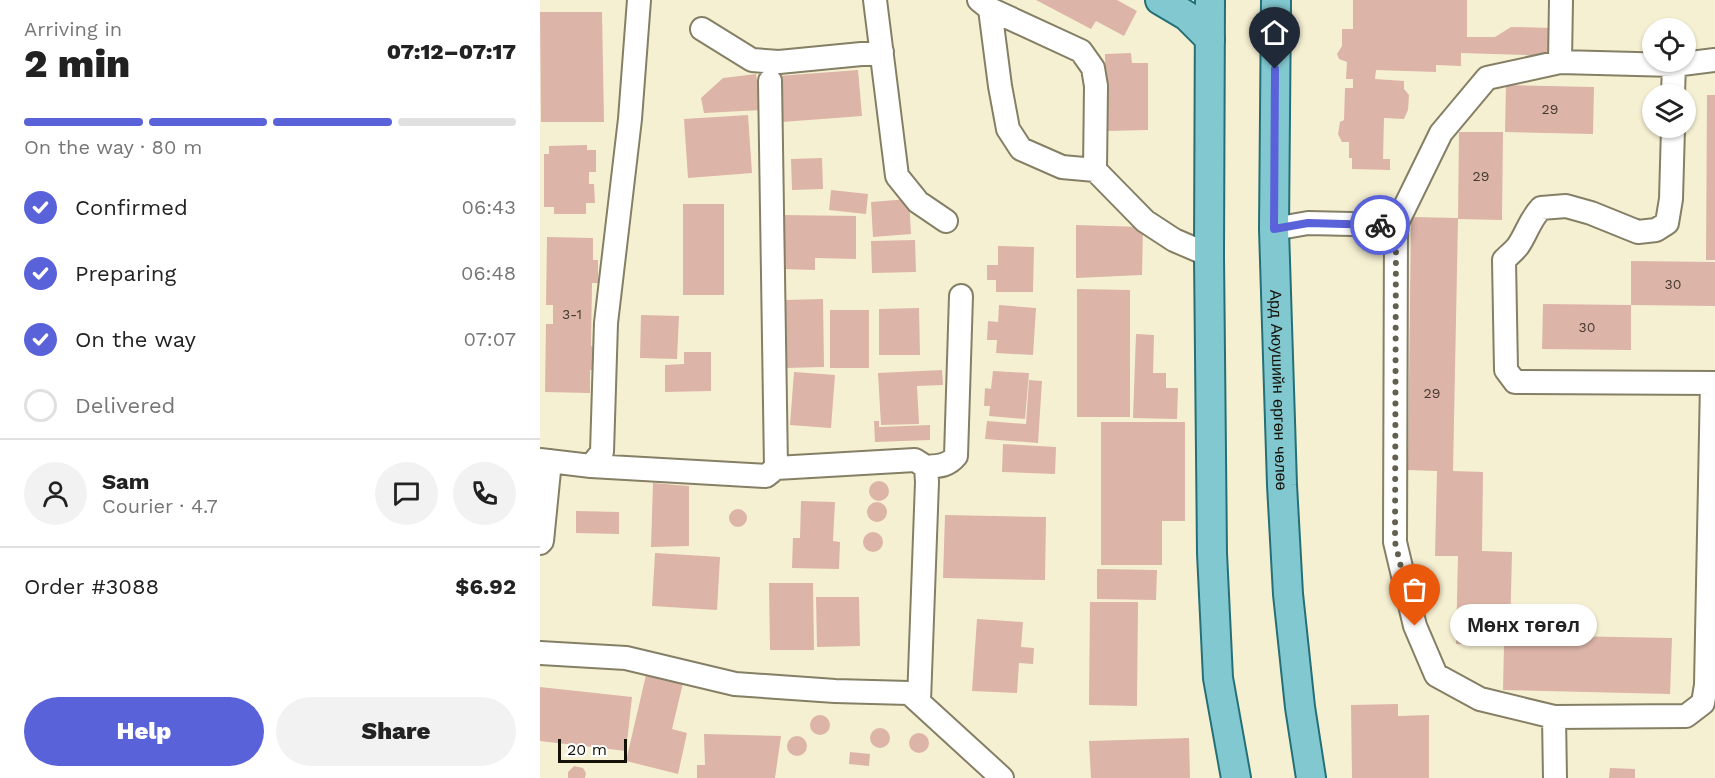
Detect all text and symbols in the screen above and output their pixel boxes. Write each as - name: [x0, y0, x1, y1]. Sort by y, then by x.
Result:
- pin: [1249, 7, 1300, 69]
- icon: home: [1258, 16, 1291, 49]
- text: Arriving in: [24, 17, 122, 41]
- map controls: [1642, 18, 1696, 138]
- button: locate: [1642, 18, 1696, 72]
- text: 07:12–07:17: [387, 39, 516, 64]
- text: 2 min: [24, 41, 130, 86]
- button: layers: [1642, 84, 1696, 138]
- house number: 29: [1542, 101, 1558, 117]
- text: On the way · 80 m: [24, 135, 202, 159]
- house number: 29: [1473, 168, 1489, 184]
- icon: check: [24, 191, 57, 224]
- text: Confirmed: [75, 195, 188, 220]
- text: 06:43: [462, 195, 516, 219]
- courier: [1350, 195, 1410, 255]
- icon: bike: [1364, 209, 1397, 242]
- icon: check: [24, 257, 57, 290]
- text: Preparing: [75, 261, 176, 286]
- text: 06:48: [461, 261, 516, 285]
- house number: 30: [1665, 276, 1681, 292]
- street label: Ард Аюушийн өргөн чөлөө: [1266, 289, 1291, 491]
- house number: 3-1: [562, 306, 582, 322]
- house number: 30: [1579, 319, 1595, 335]
- icon: check: [24, 323, 57, 356]
- text: On the way: [75, 327, 196, 352]
- text: 07:07: [464, 327, 516, 351]
- house number: 29: [1424, 385, 1440, 401]
- text: Delivered: [75, 393, 175, 418]
- button: person: [24, 462, 87, 525]
- button: chat: [375, 462, 438, 525]
- button: phone: [453, 462, 516, 525]
- text: Sam: [102, 469, 150, 494]
- text: Courier · 4.7: [102, 494, 218, 518]
- pin: [1389, 564, 1440, 626]
- icon: bag: [1398, 573, 1431, 606]
- text: Order #3088: [24, 574, 159, 599]
- text: $6.92: [455, 574, 516, 599]
- callout: Мөнх төгөл: [1451, 605, 1598, 647]
- text: Мөнх төгөл: [1467, 613, 1580, 637]
- button: Help: [24, 697, 264, 766]
- button: Share: [276, 697, 516, 766]
- scale bar: [558, 736, 627, 764]
- text: 20 m: [567, 740, 607, 759]

